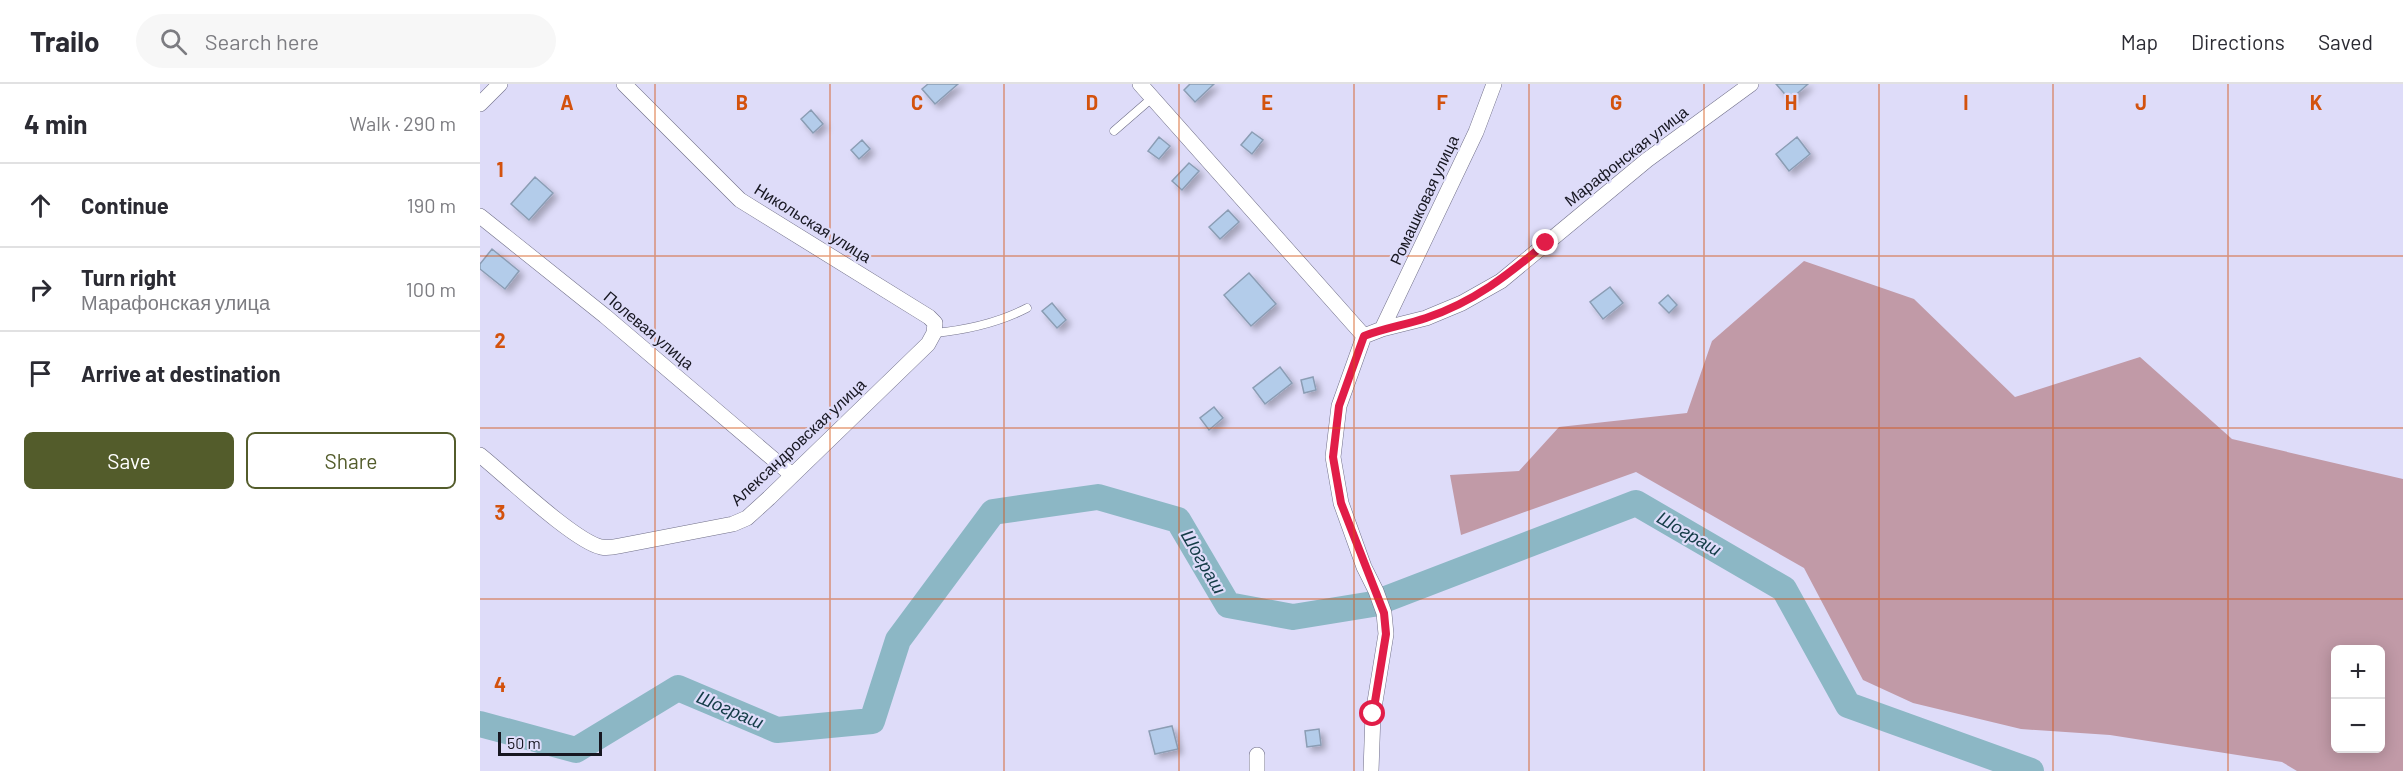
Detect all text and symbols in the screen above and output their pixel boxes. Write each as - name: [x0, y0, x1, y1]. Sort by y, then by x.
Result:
- search box: [136, 14, 556, 68]
- text: Trailo: [30, 24, 100, 58]
- icon: search: [157, 25, 190, 58]
- text: Search here: [205, 28, 319, 54]
- text: Map: [2121, 29, 2158, 54]
- text: Directions: [2191, 29, 2285, 54]
- text: Saved: [2318, 29, 2373, 54]
- text: A: [560, 90, 574, 114]
- text: B: [736, 90, 748, 114]
- text: C: [911, 90, 923, 114]
- text: D: [1086, 90, 1098, 114]
- text: E: [1261, 90, 1273, 114]
- text: F: [1436, 90, 1448, 114]
- text: G: [1610, 90, 1622, 114]
- text: H: [1785, 90, 1797, 114]
- text: I: [1963, 90, 1969, 114]
- text: J: [2135, 90, 2147, 114]
- text: K: [2310, 90, 2323, 114]
- street label: Марафонская улица: [1560, 102, 1691, 210]
- text: 4 min: [24, 108, 88, 139]
- text: Walk · 290 m: [349, 111, 456, 135]
- street label: Ромашковая улица: [1385, 132, 1462, 268]
- text: 1: [496, 157, 504, 181]
- street label: Никольская улица: [751, 179, 875, 266]
- icon: ahead: [24, 189, 57, 222]
- text: Continue: [81, 192, 169, 218]
- text: 190 m: [407, 193, 456, 217]
- route end: [1532, 229, 1558, 255]
- text: Turn right: [81, 264, 176, 290]
- icon: right: [24, 273, 57, 306]
- text: 100 m: [406, 277, 456, 301]
- street label: Полевая улица: [601, 287, 698, 373]
- text: Марафонская улица: [81, 290, 270, 314]
- text: 2: [494, 328, 506, 352]
- icon: arrive: [24, 357, 57, 390]
- text: Arrive at destination: [81, 360, 280, 386]
- street label: Александровская улица: [726, 374, 869, 509]
- button: Save: [24, 432, 234, 489]
- button: Share: [246, 432, 456, 489]
- text: 3: [495, 500, 505, 524]
- water label: Шограш: [1654, 506, 1726, 560]
- water label: Шограш: [1177, 526, 1231, 598]
- map controls: [2331, 645, 2385, 753]
- button: +: [2331, 645, 2385, 699]
- text: 4: [494, 672, 506, 696]
- water label: Шограш: [694, 685, 767, 733]
- button: −: [2331, 699, 2385, 753]
- route start: [1359, 700, 1385, 726]
- scale bar: [498, 729, 602, 756]
- text: 50 m: [507, 733, 541, 752]

